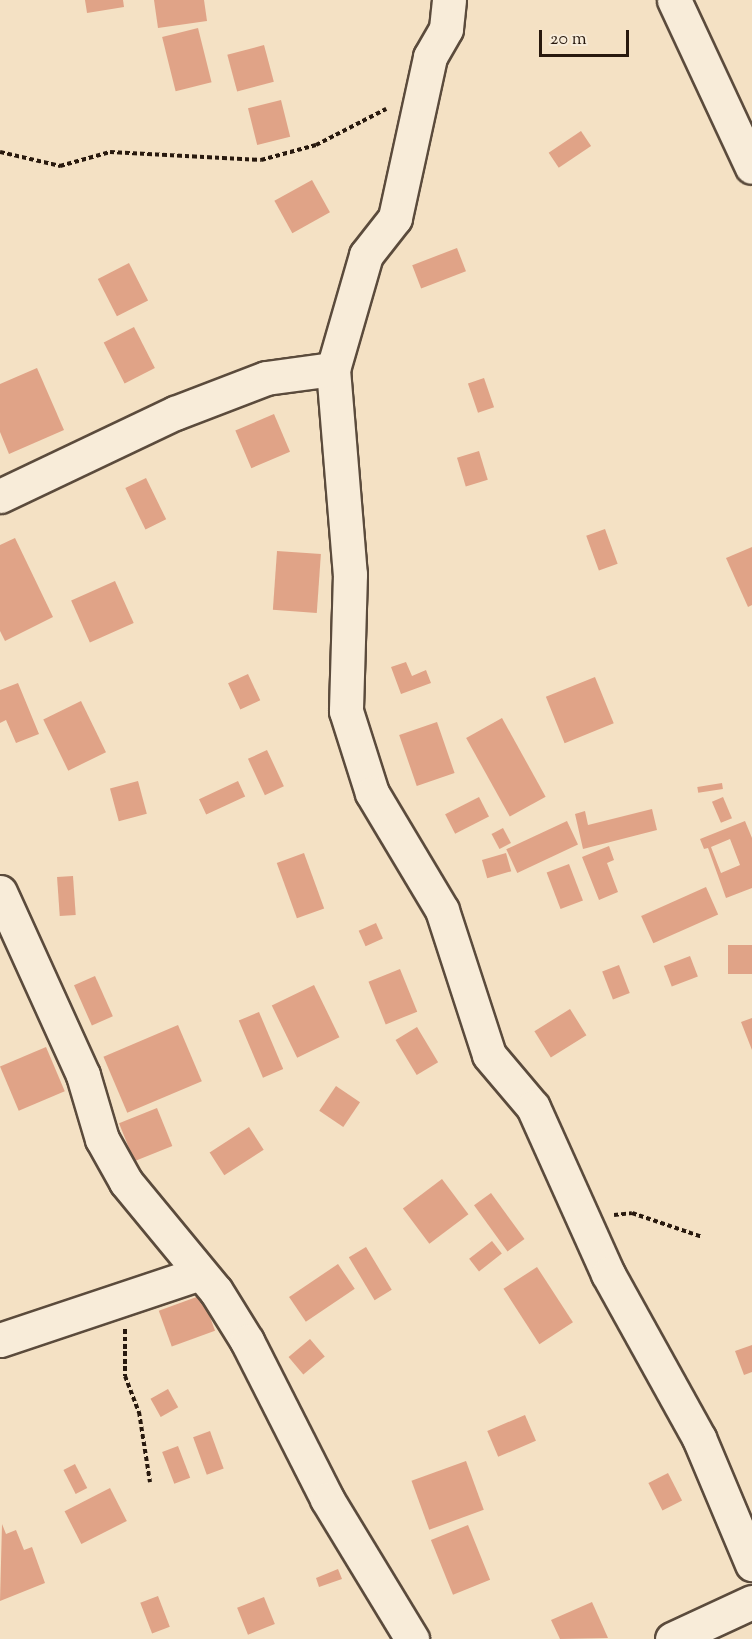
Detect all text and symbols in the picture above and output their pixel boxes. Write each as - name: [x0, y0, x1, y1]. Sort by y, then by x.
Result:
- scale bar: [542, 18, 632, 56]
- text: 20 m: [550, 27, 587, 53]

